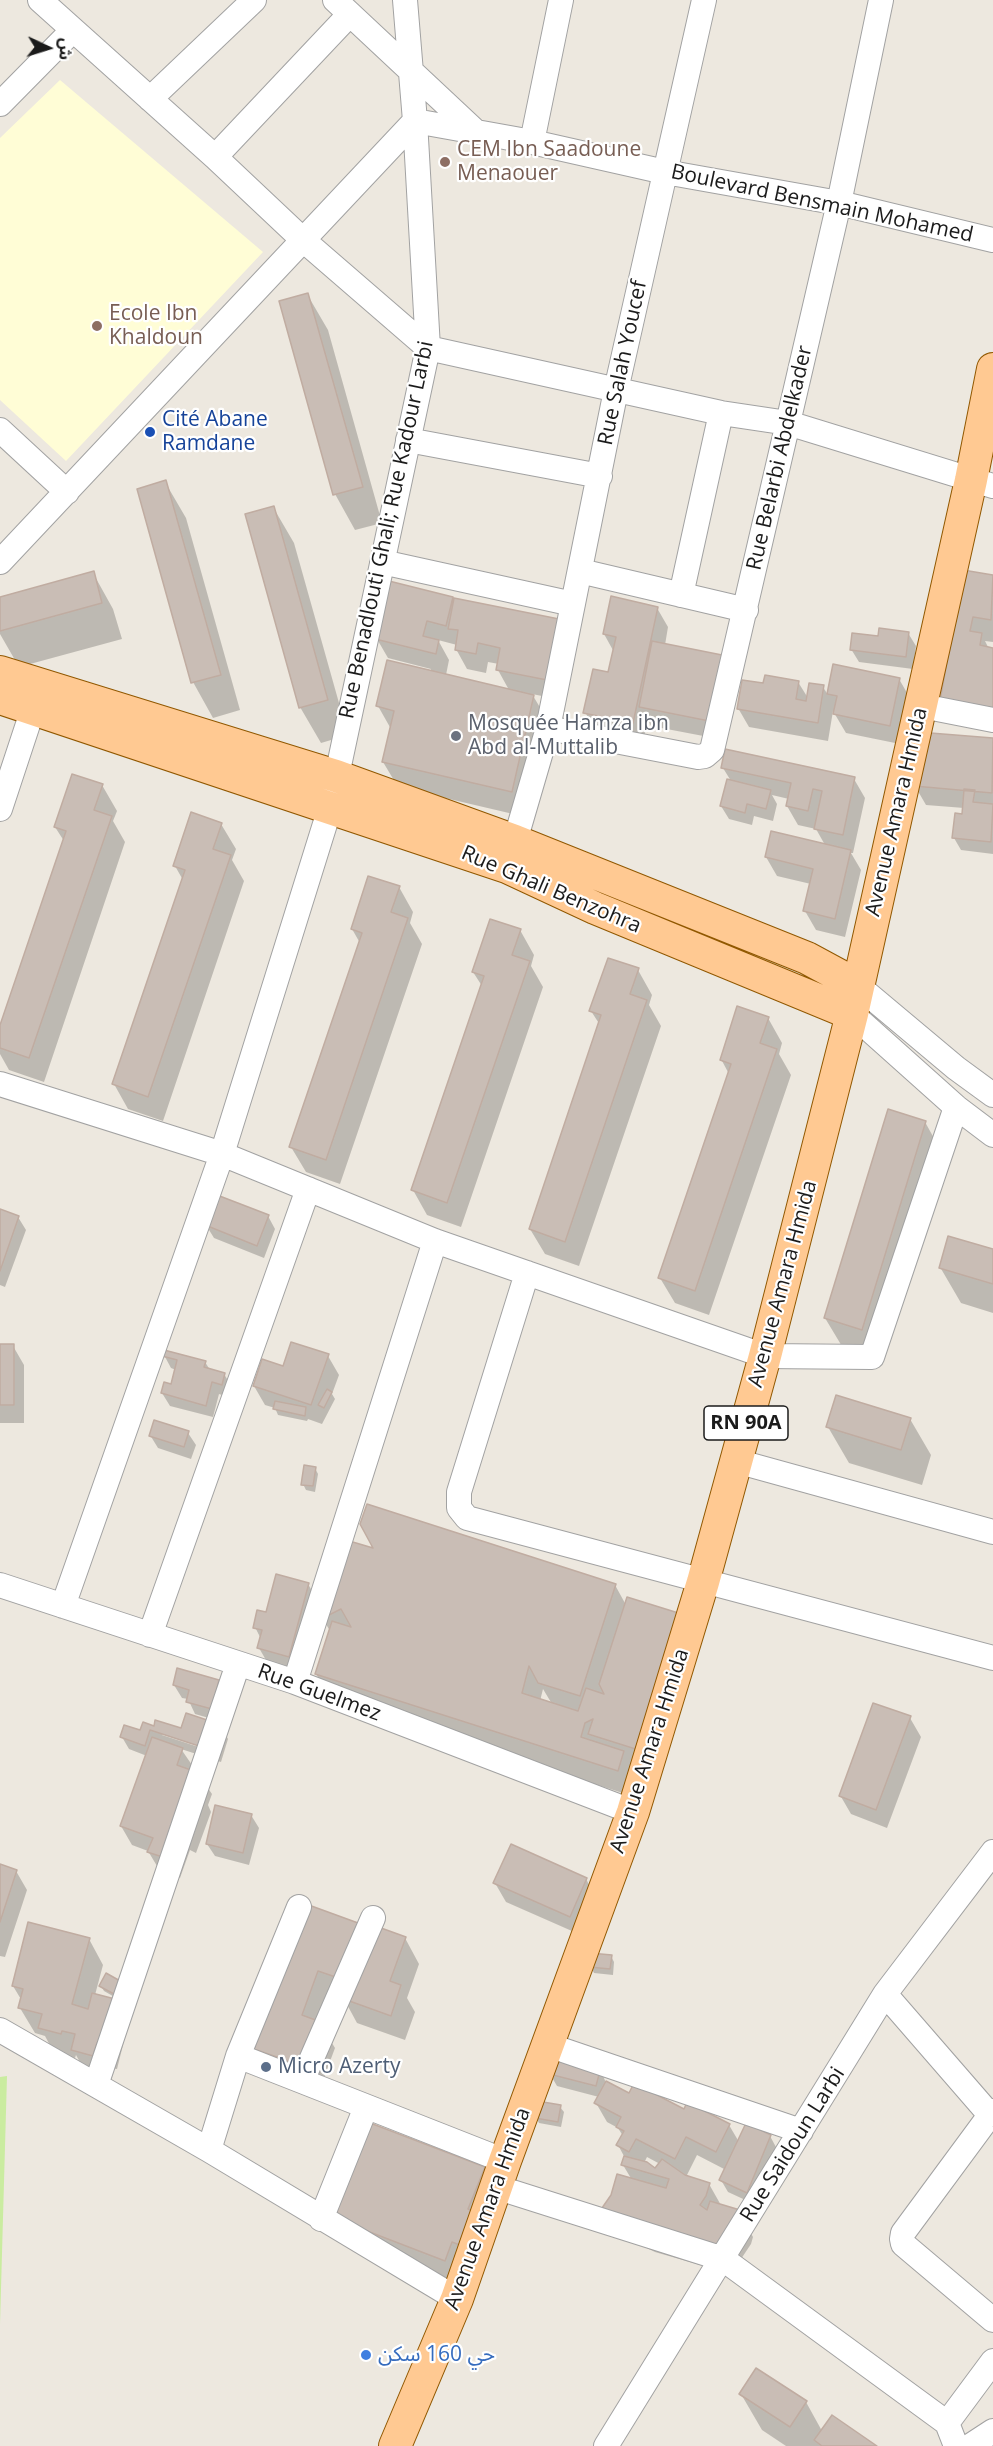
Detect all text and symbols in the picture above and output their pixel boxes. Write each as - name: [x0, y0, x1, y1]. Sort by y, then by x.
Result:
- north arrow: [18, 18, 78, 78]
- text: ش: [54, 38, 78, 61]
- place label: CEM Ibn Saadoune Menaouer: [457, 137, 641, 187]
- marker: CEM Ibn Saadoune Menaouer: [438, 155, 452, 169]
- street label: Boulevard Bensmain Mohamed: [669, 160, 975, 248]
- street label: Rue Salah Youcef: [593, 278, 653, 448]
- place label: Ecole Ibn Khaldoun: [109, 301, 203, 351]
- marker: Ecole Ibn Khaldoun: [90, 319, 104, 333]
- street label: Rue Benadlouti Ghali; Rue Kadour Larbi: [335, 339, 439, 721]
- street label: Rue Belarbi Abdelkader: [742, 343, 818, 573]
- place label: Cité Abane Ramdane: [162, 407, 268, 457]
- marker: Cité Abane Ramdane: [143, 425, 157, 439]
- street label: Avenue Amara Hmida: [861, 705, 933, 919]
- place label: Mosquée Hamza ibn Abd al-Muttalib: [468, 711, 669, 761]
- marker: Mosquée Hamza ibn Abd al-Muttalib: [449, 729, 463, 743]
- street label: Rue Ghali Benzohra: [457, 841, 645, 939]
- street label: Avenue Amara Hmida: [743, 1178, 823, 1390]
- road number: RN 90A: [704, 1406, 788, 1440]
- street label: Avenue Amara Hmida: [605, 1646, 695, 1856]
- street label: Rue Guelmez: [254, 1659, 384, 1727]
- place label: Micro Azerty: [278, 2054, 400, 2080]
- marker: Micro Azerty: [259, 2060, 273, 2074]
- street label: Rue Saidoun Larbi: [735, 2063, 851, 2227]
- street label: Avenue Amara Hmida: [440, 2104, 536, 2314]
- place label: حي 160 سكن: [378, 2342, 495, 2368]
- marker: حي 160 سكن: [359, 2348, 373, 2362]

